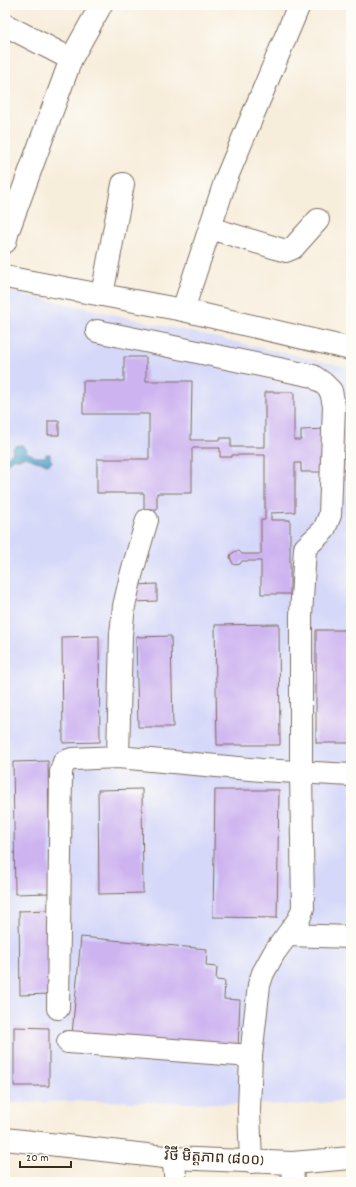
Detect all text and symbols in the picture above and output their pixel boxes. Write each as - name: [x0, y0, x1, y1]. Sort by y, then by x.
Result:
- scale bar: [20, 1143, 71, 1169]
- street label: វិថី មិត្តភាព (៨០០): [163, 1145, 265, 1173]
- text: 20 m: [26, 1150, 49, 1167]

